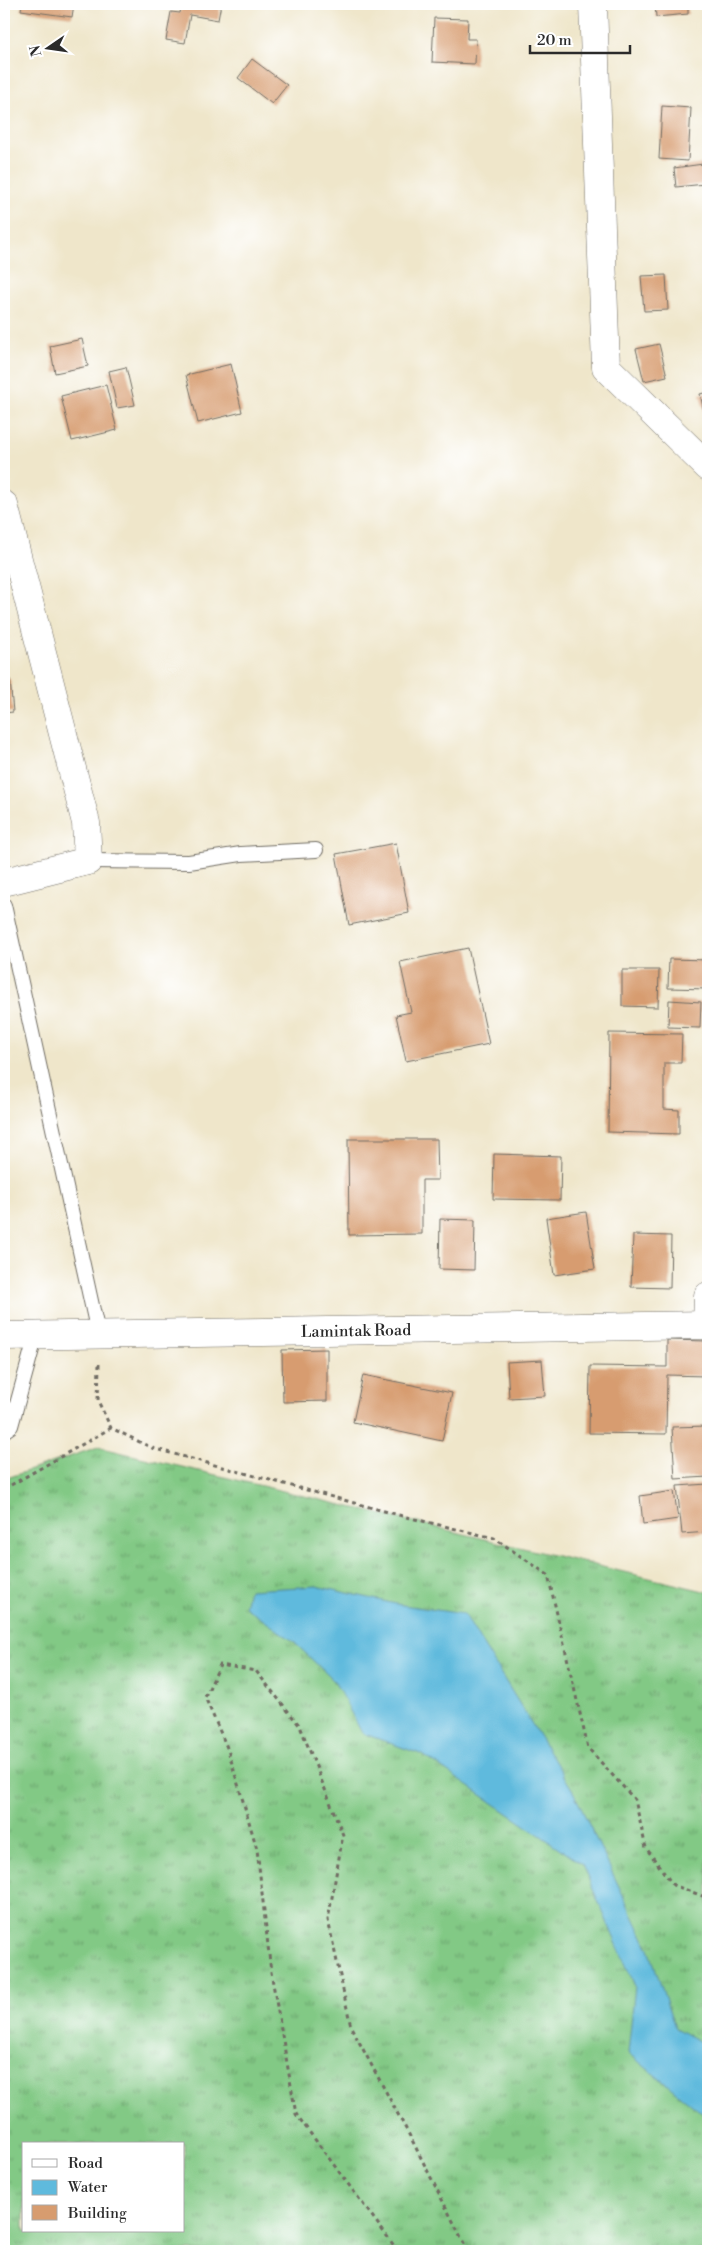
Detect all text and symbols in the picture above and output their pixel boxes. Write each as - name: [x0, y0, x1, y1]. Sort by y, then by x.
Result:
- north arrow: [22, 22, 72, 72]
- scale bar: [530, 22, 630, 54]
- text: 20 m: [537, 31, 572, 50]
- text: N: [26, 43, 46, 58]
- street label: Lamintak Road: [301, 1320, 411, 1342]
- legend: [22, 2142, 185, 2232]
- text: Road: [68, 2154, 103, 2173]
- text: Water: [67, 2178, 108, 2197]
- text: Building: [67, 2204, 127, 2223]

